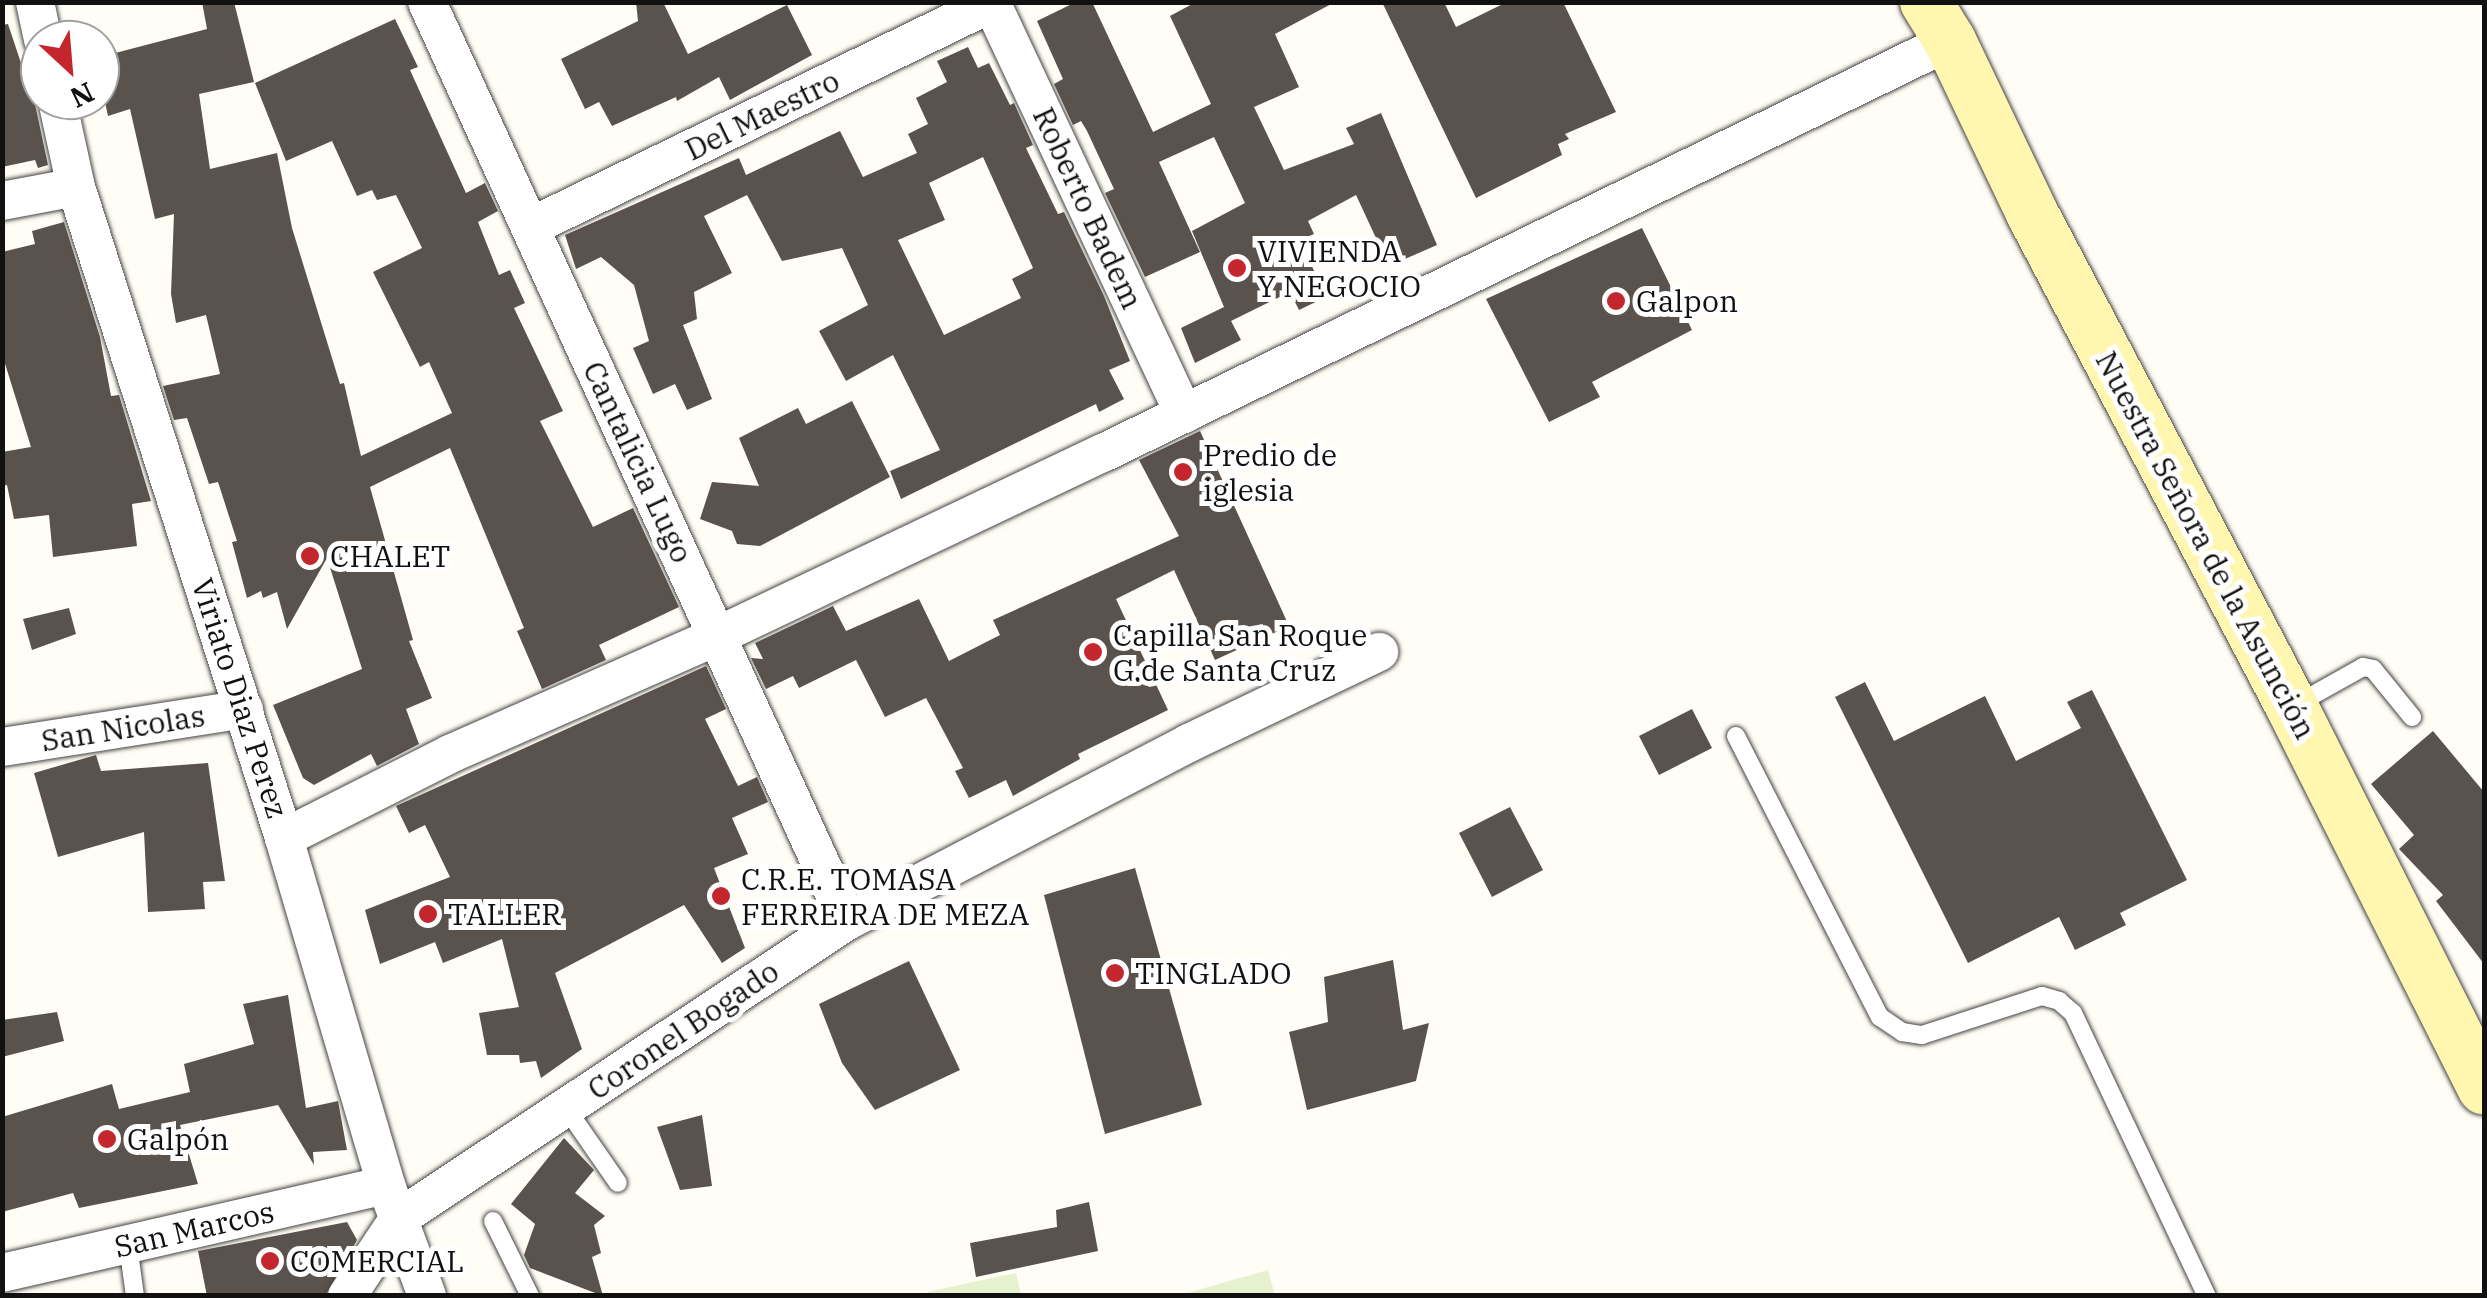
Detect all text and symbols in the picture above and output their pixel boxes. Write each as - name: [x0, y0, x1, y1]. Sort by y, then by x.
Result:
- north arrow: [20, 20, 120, 120]
- street label: Del Maestro: [679, 62, 845, 168]
- text: N: [64, 74, 101, 117]
- street label: Roberto Badem: [1026, 101, 1150, 315]
- place label: VIVIENDA Y NEGOCIO: [1257, 233, 1421, 304]
- marker: VIVIENDA Y NEGOCIO: [1226, 257, 1248, 279]
- place label: Galpon: [1636, 283, 1738, 319]
- marker: Galpon: [1605, 290, 1627, 312]
- street label: Nuestra Señora de la Asunción: [2088, 345, 2324, 745]
- street label: Cantalicia Lugo: [576, 356, 700, 568]
- place label: Predio de iglesia: [1203, 437, 1337, 508]
- marker: Predio de iglesia: [1172, 461, 1194, 483]
- place label: CHALET: [330, 538, 450, 574]
- marker: CHALET: [299, 545, 321, 567]
- street label: Viriato Diaz Perez: [184, 574, 296, 822]
- place label: Capilla San Roque G.de Santa Cruz: [1113, 617, 1367, 688]
- marker: Capilla San Roque G.de Santa Cruz: [1082, 641, 1104, 663]
- street label: San Nicolas: [39, 697, 207, 759]
- place label: C.R.E. TOMASA FERREIRA DE MEZA: [741, 861, 1029, 932]
- marker: C.R.E. TOMASA FERREIRA DE MEZA: [710, 885, 732, 907]
- place label: TALLER: [448, 896, 562, 932]
- marker: TALLER: [417, 903, 439, 925]
- street label: Coronel Bogado: [581, 953, 785, 1107]
- place label: TINGLADO: [1135, 955, 1292, 991]
- marker: TINGLADO: [1104, 962, 1126, 984]
- place label: Galpón: [127, 1121, 229, 1157]
- marker: Galpón: [96, 1128, 118, 1150]
- street label: San Marcos: [111, 1193, 277, 1265]
- place label: COMERCIAL: [290, 1243, 464, 1279]
- marker: COMERCIAL: [259, 1250, 281, 1272]

